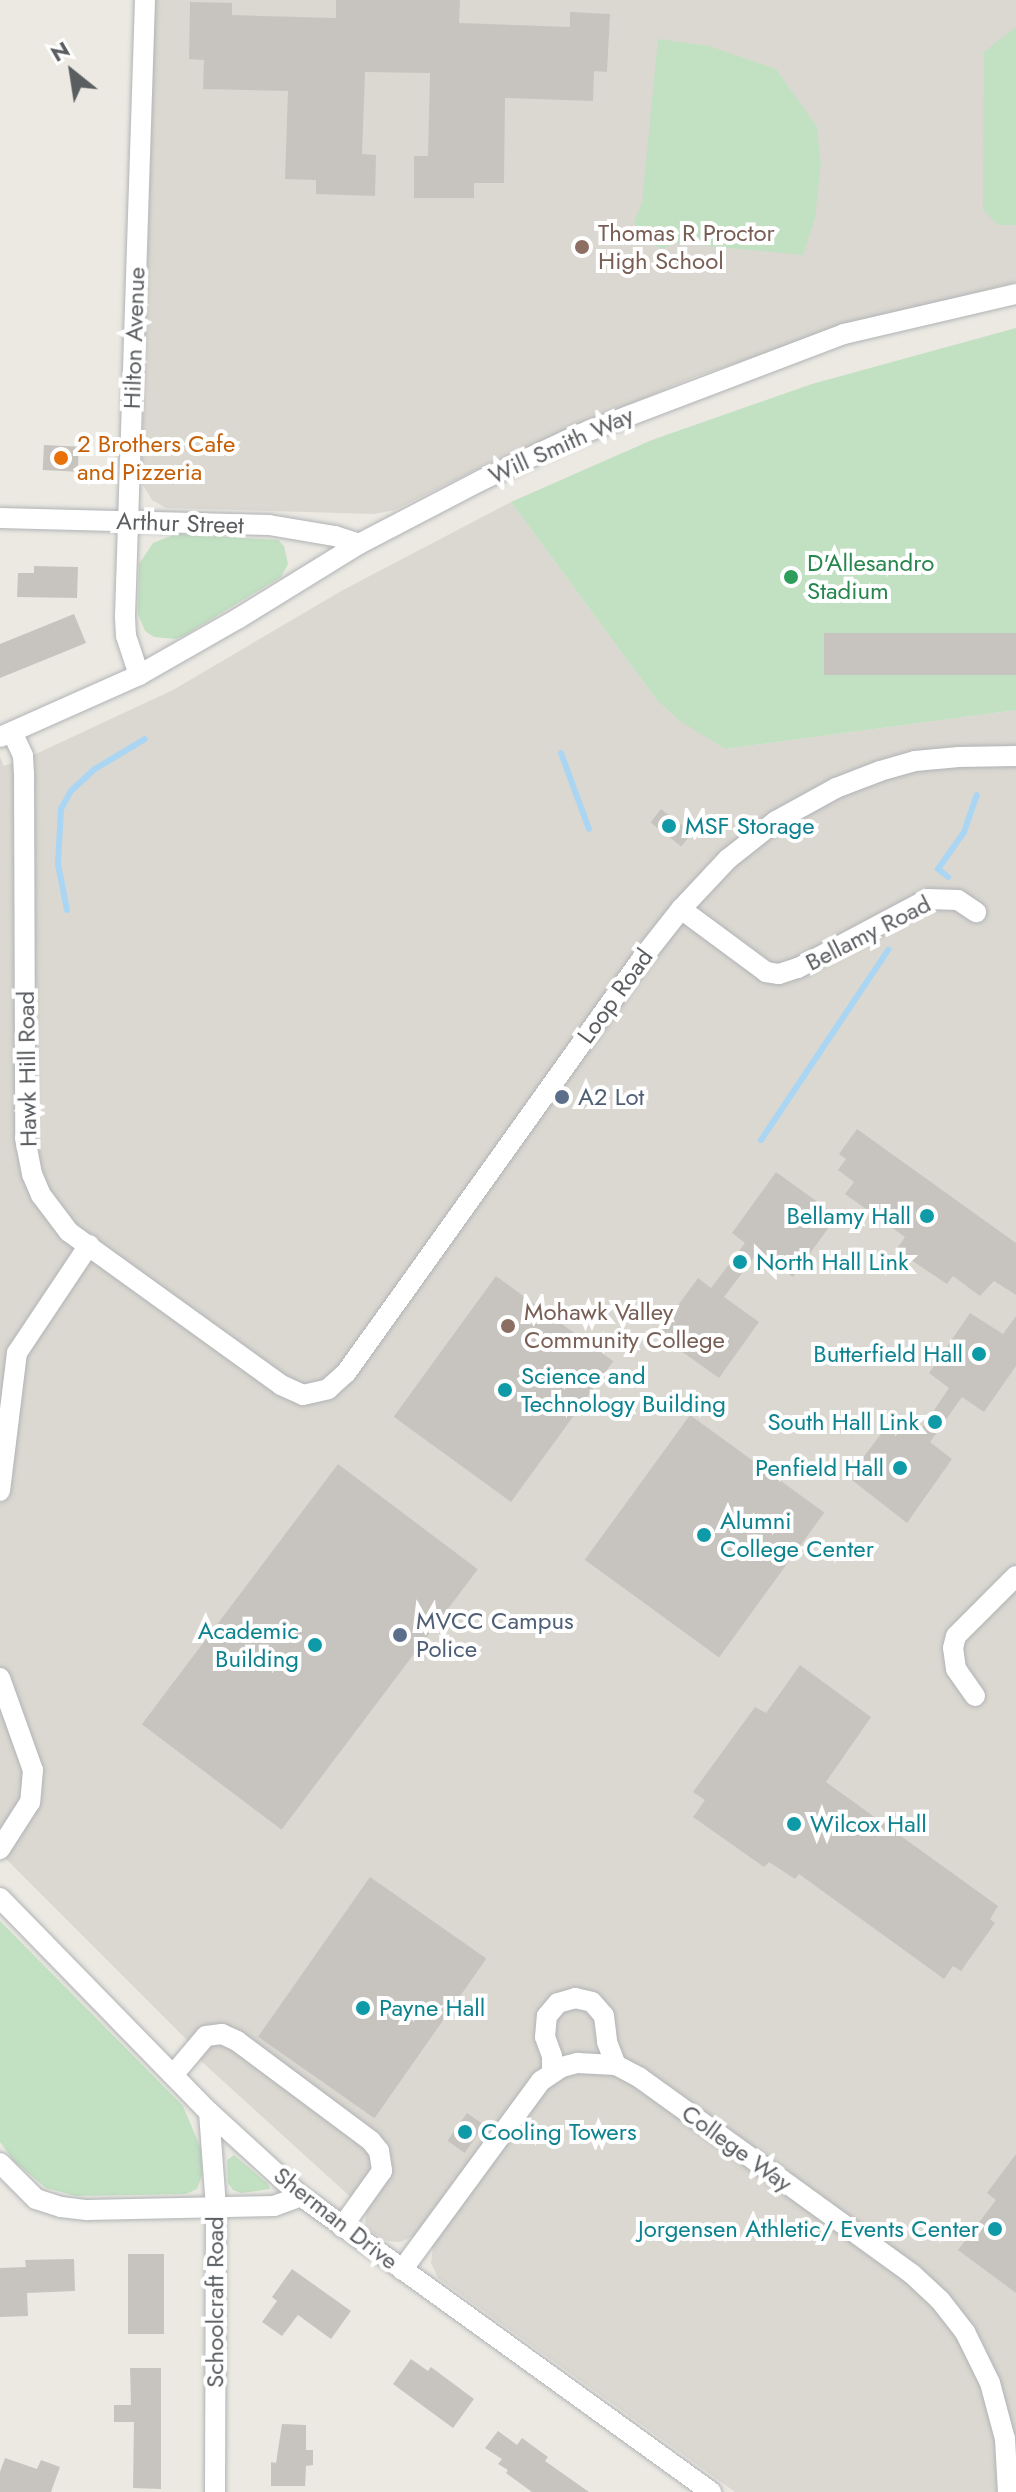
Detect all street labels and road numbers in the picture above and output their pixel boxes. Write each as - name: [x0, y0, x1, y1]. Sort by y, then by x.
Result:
- street label: Hilton Avenue: [117, 266, 151, 410]
- street label: Will Smith Way: [484, 400, 638, 490]
- street label: Arthur Street: [116, 506, 244, 540]
- street label: Bellamy Road: [801, 889, 935, 977]
- street label: Loop Road: [571, 943, 659, 1049]
- street label: Hawk Hill Road: [11, 991, 43, 1147]
- street label: College Way: [676, 2098, 798, 2198]
- street label: Sherman Drive: [268, 2161, 404, 2275]
- street label: Schoolcraft Road: [201, 2216, 229, 2388]

